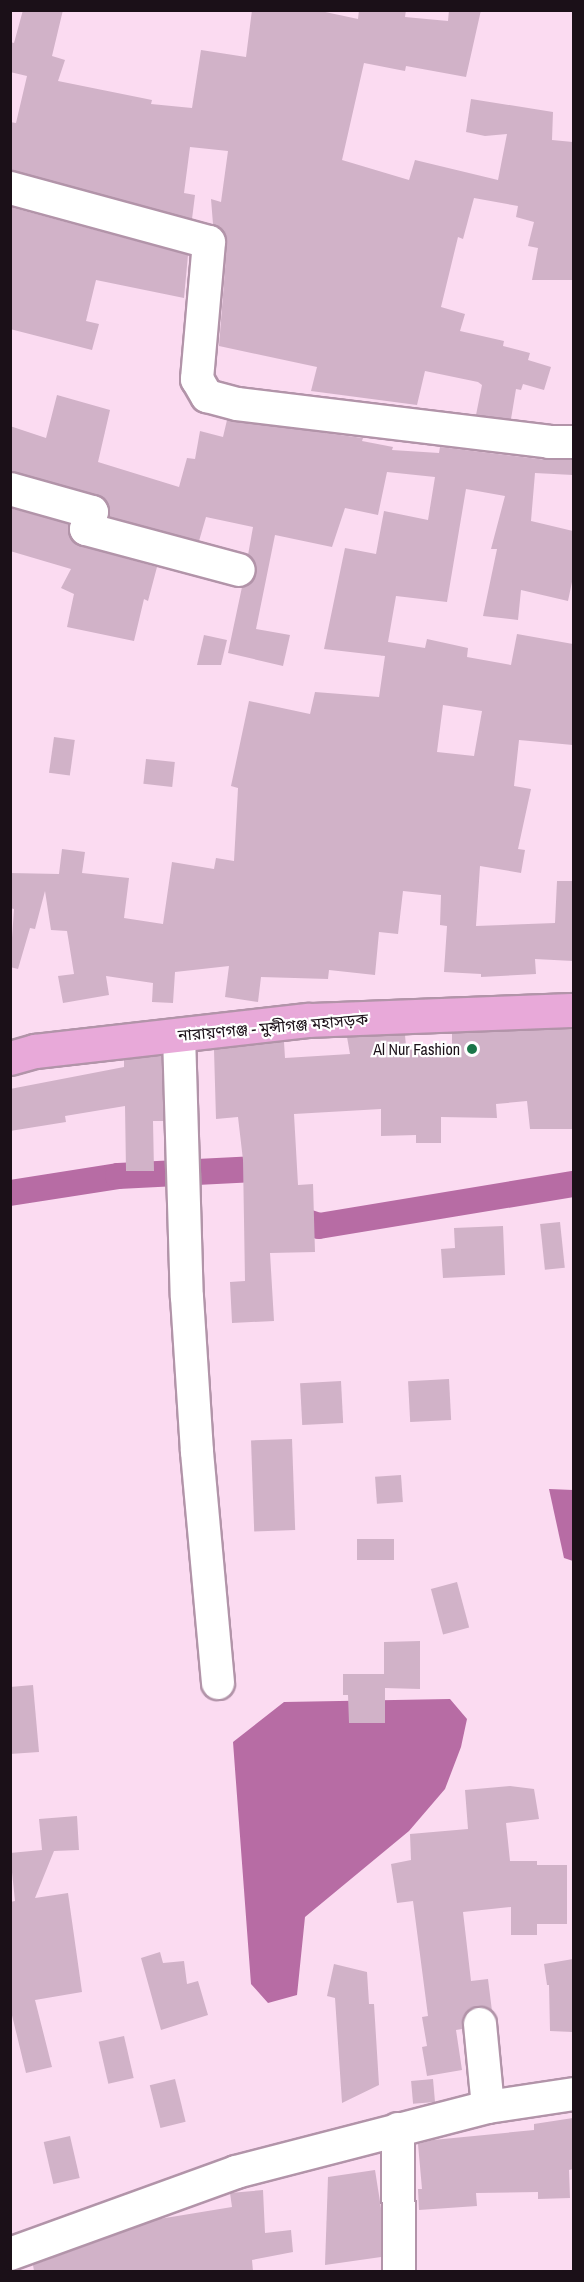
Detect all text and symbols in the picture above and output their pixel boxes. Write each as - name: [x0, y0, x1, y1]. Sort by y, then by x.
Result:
- street label: নারায়ণগঞ্জ - মুন্সীগঞ্জ মহাসড়ক: [177, 1009, 369, 1045]
- place label: Al Nur Fashion: [373, 1039, 460, 1059]
- marker: Al Nur Fashion: [465, 1042, 479, 1056]

